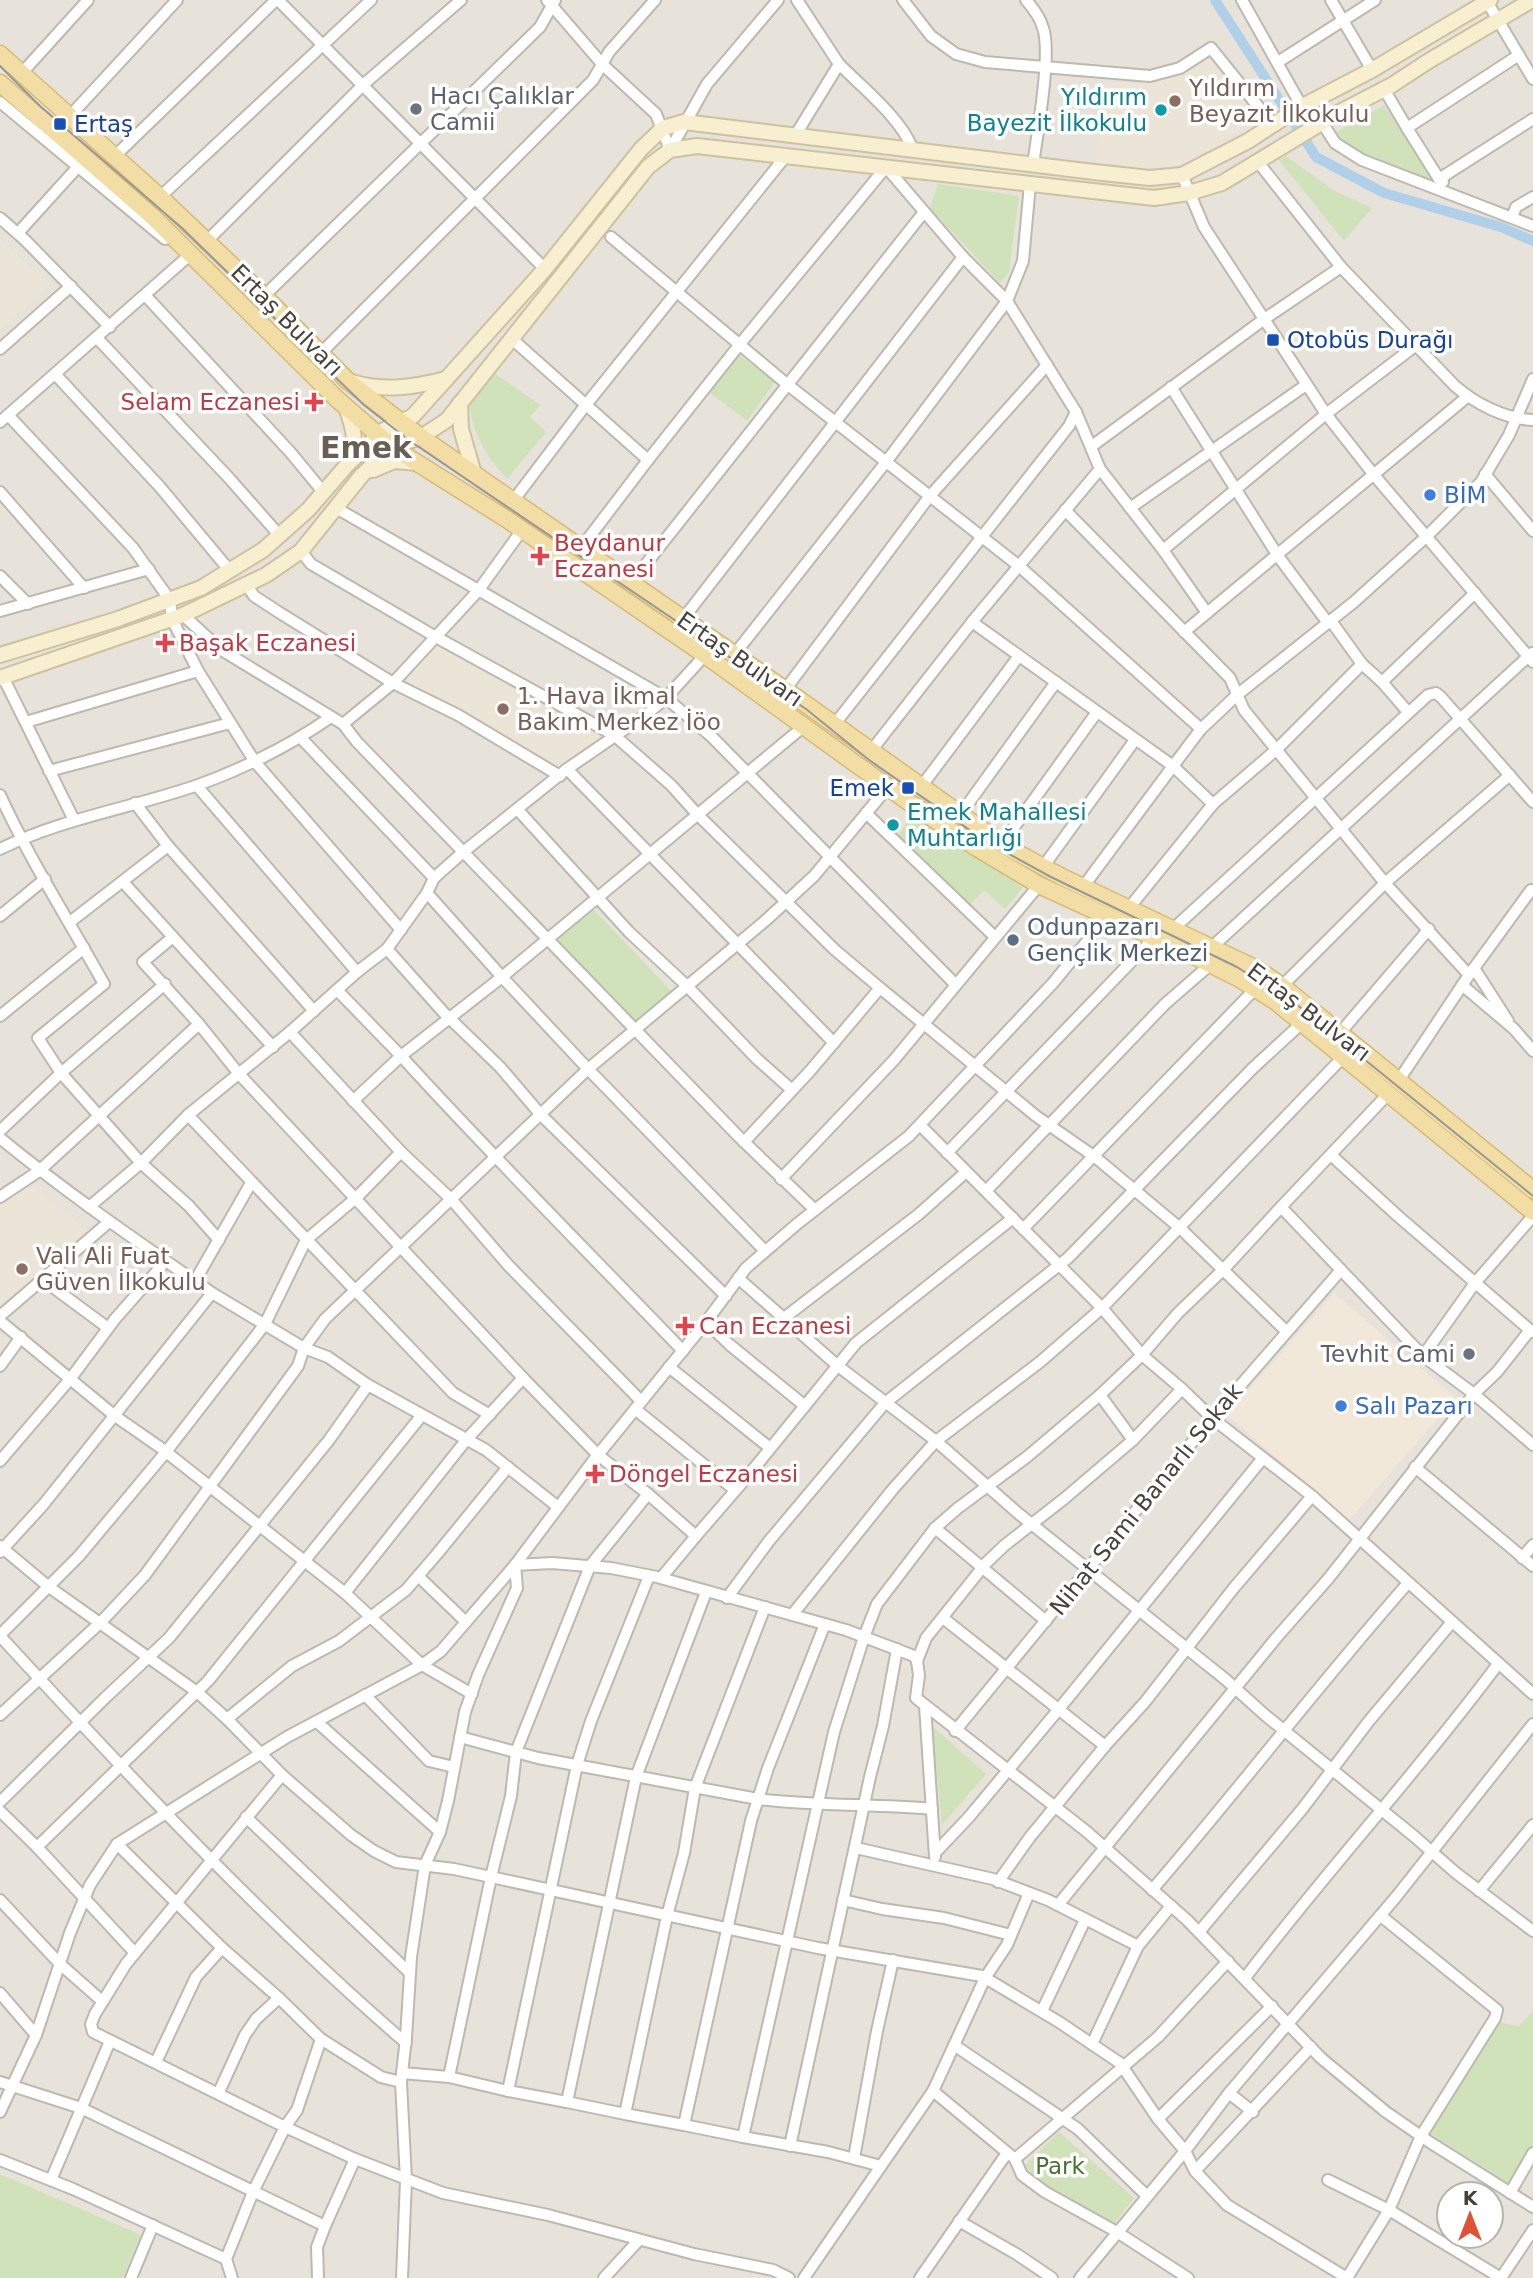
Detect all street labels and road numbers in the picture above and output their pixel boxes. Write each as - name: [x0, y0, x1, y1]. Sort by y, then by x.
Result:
- street label: Ertaş Bulvarı: [226, 259, 348, 381]
- street label: Ertaş Bulvarı: [672, 606, 808, 712]
- street label: Ertaş Bulvarı: [1243, 957, 1375, 1067]
- street label: Nihat Sami Banarlı Sokak: [1044, 1377, 1248, 1620]

